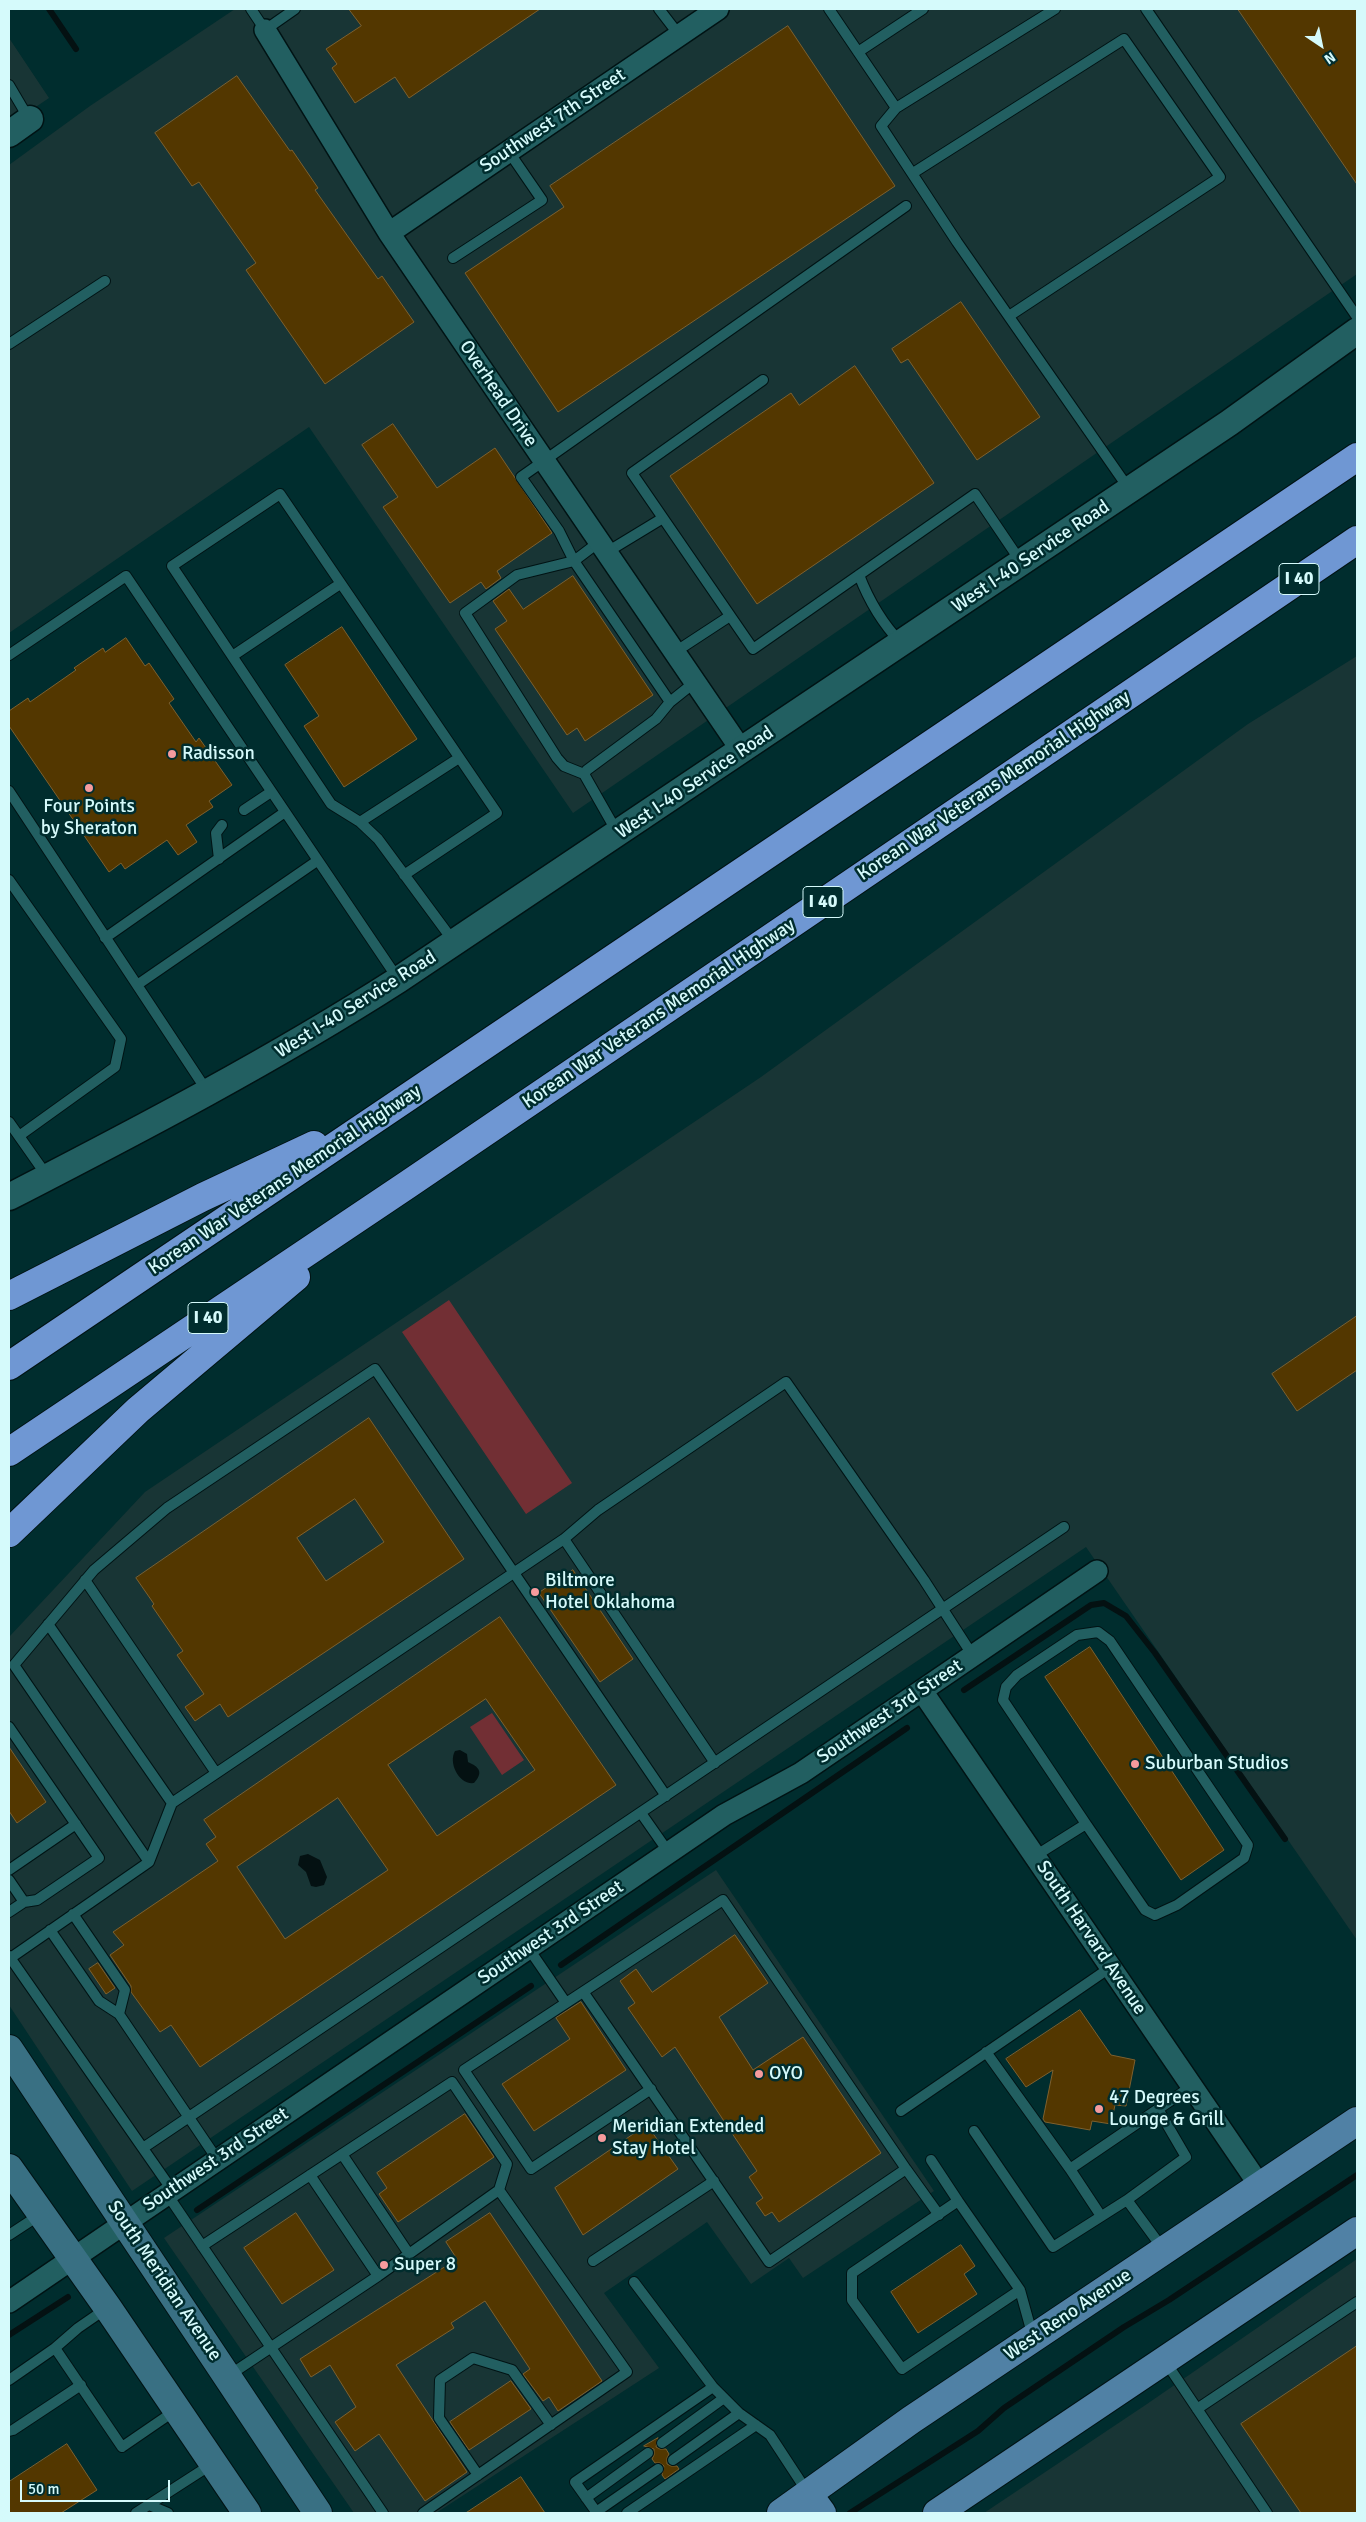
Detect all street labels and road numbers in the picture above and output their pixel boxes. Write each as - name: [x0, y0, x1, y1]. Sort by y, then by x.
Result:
- street label: Southwest 7th Street: [476, 64, 630, 178]
- street label: Overhead Drive: [454, 336, 542, 452]
- street label: West I-40 Service Road: [948, 496, 1114, 618]
- road number: I 40: [1279, 564, 1319, 594]
- street label: Korean War Veterans Memorial Highway: [853, 686, 1135, 886]
- street label: West I-40 Service Road: [612, 722, 778, 844]
- road number: I 40: [803, 886, 843, 918]
- street label: Korean War Veterans Memorial Highway: [518, 914, 800, 1114]
- street label: West I-40 Service Road: [271, 946, 441, 1064]
- street label: Korean War Veterans Memorial Highway: [144, 1080, 426, 1280]
- road number: I 40: [188, 1302, 228, 1334]
- street label: Southwest 3rd Street: [813, 1655, 967, 1769]
- street label: South Harvard Avenue: [1031, 1857, 1151, 2019]
- street label: Southwest 3rd Street: [474, 1876, 628, 1990]
- street label: Southwest 3rd Street: [139, 2103, 293, 2217]
- street label: South Meridian Avenue: [102, 2197, 226, 2365]
- street label: West Reno Avenue: [1000, 2264, 1136, 2366]

